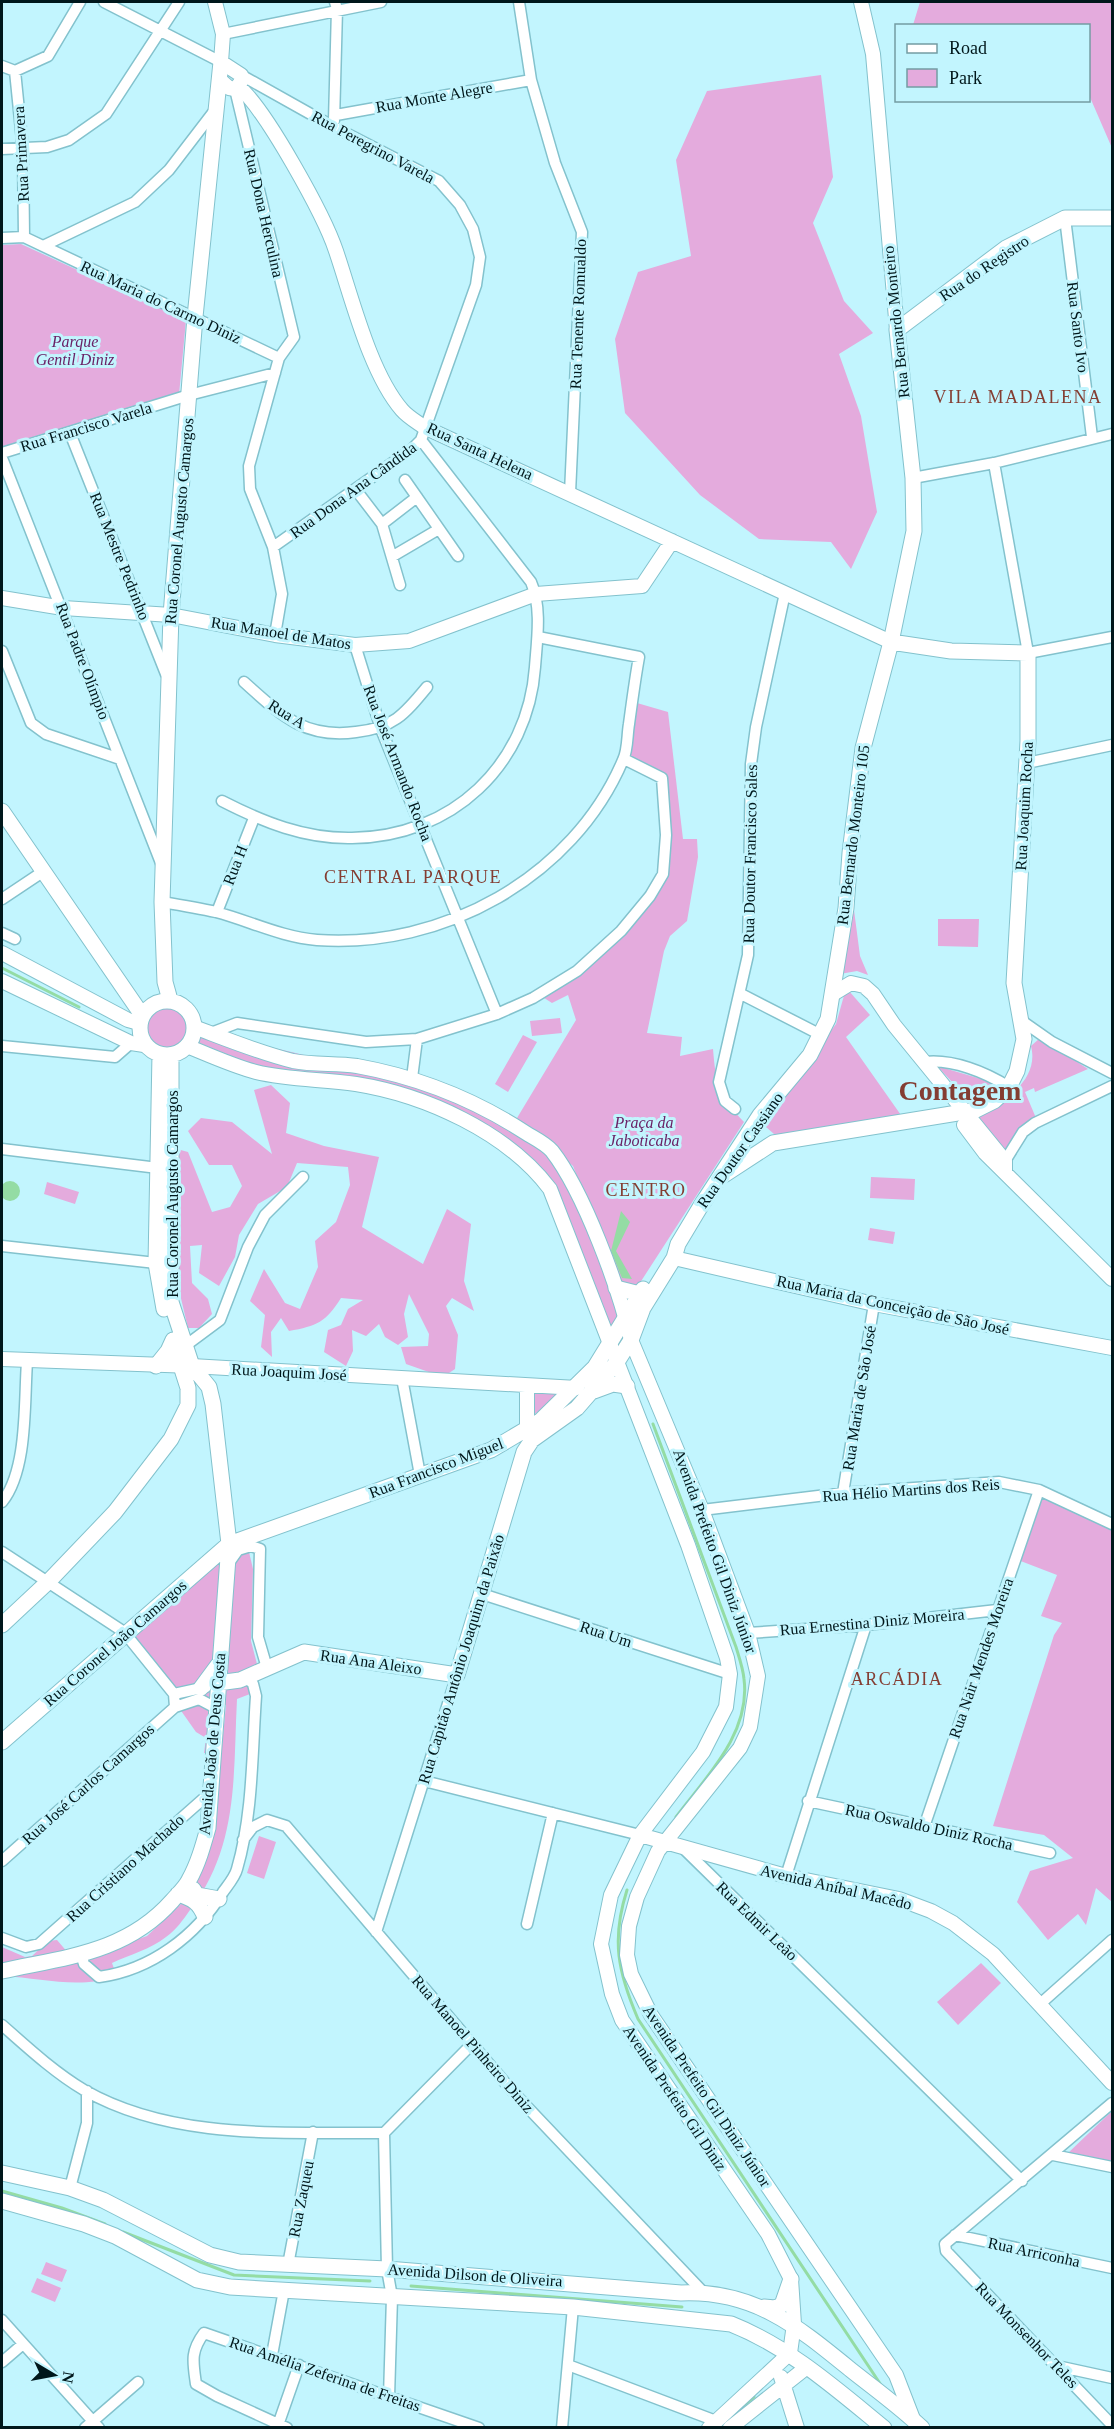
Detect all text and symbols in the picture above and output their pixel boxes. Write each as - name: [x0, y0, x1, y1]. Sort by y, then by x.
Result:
- legend: [895, 24, 1090, 102]
- text: Road: [949, 38, 987, 58]
- text: Park: [949, 68, 982, 88]
- street label: Rua Monte Alegre: [374, 78, 494, 117]
- street label: Rua Primavera: [10, 106, 32, 202]
- street label: Rua Peregrino Varela: [308, 107, 437, 187]
- street label: Rua Dona Herculina: [241, 147, 287, 279]
- street label: Rua do Registro: [936, 232, 1032, 305]
- street label: Rua Tenente Romualdo: [567, 238, 589, 390]
- street label: Rua Bernardo Monteiro: [880, 245, 912, 399]
- street label: Rua Maria do Carmo Diniz: [78, 257, 244, 347]
- street label: Rua Santo Ivo: [1064, 281, 1092, 373]
- park label: Parque Gentil Diniz: [36, 333, 115, 368]
- district label: VILA MADALENA: [934, 387, 1102, 407]
- street label: Rua Francisco Varela: [18, 399, 154, 455]
- street label: Rua Coronel Augusto Camargos: [162, 417, 197, 625]
- street label: Rua Santa Helena: [424, 419, 536, 483]
- street label: Rua Dona Ana Cândida: [287, 439, 419, 541]
- street label: Rua Mestre Pedrinho: [87, 490, 153, 622]
- street label: Rua Padre Olímpio: [52, 600, 113, 722]
- street label: Rua Manoel de Matos: [210, 614, 352, 652]
- street label: Rua José Armando Rocha: [360, 683, 436, 843]
- street label: Rua A: [265, 696, 309, 732]
- street label: Rua Joaquim Rocha: [1012, 741, 1037, 871]
- street label: Rua Bernardo Monteiro 105: [834, 744, 872, 926]
- street label: Rua Doutor Francisco Sales: [740, 764, 760, 944]
- street label: Rua H: [220, 842, 251, 887]
- district label: CENTRAL PARQUE: [324, 867, 502, 887]
- district label: Contagem: [899, 1075, 1021, 1106]
- street label: Rua Doutor Cassiano: [694, 1089, 786, 1211]
- street label: Rua Coronel Augusto Camargos: [164, 1090, 182, 1298]
- park label: Praça da Jaboticaba: [608, 1114, 680, 1149]
- district label: CENTRO: [606, 1180, 687, 1200]
- street label: Rua Maria da Conceição de São José: [775, 1272, 1011, 1339]
- street label: Rua Maria de São José: [839, 1324, 879, 1472]
- street label: Rua Joaquim José: [231, 1360, 347, 1385]
- street label: Rua Francisco Miguel: [367, 1434, 506, 1502]
- street label: Avenida Prefeito Gil Diniz Júnior: [670, 1447, 760, 1656]
- street label: Rua Hélio Martins dos Reis: [822, 1475, 1000, 1505]
- street label: Rua Capitão Antônio Joaquim da Paixão: [415, 1532, 508, 1786]
- street label: Rua Coronel João Camargos: [40, 1576, 190, 1710]
- street label: Rua Nair Mendes Moreira: [946, 1576, 1016, 1740]
- street label: Rua Ernestina Diniz Moreira: [779, 1605, 965, 1639]
- street label: Rua Um: [578, 1618, 635, 1651]
- street label: Rua Ana Aleixo: [319, 1646, 423, 1678]
- street label: Avenida João de Deus Costa: [196, 1652, 228, 1836]
- district label: ARCÁDIA: [851, 1668, 943, 1689]
- street label: Rua José Carlos Camargos: [19, 1720, 158, 1849]
- street label: Rua Oswaldo Diniz Rocha: [844, 1801, 1014, 1853]
- street label: Rua Cristiano Machado: [63, 1811, 187, 1925]
- street label: Avenida Aníbal Macêdo: [758, 1861, 914, 1913]
- street label: Rua Edmir Leão: [713, 1878, 801, 1964]
- street label: Rua Manoel Pinheiro Diniz: [409, 1972, 537, 2116]
- street label: Avenida Prefeito Gil Diniz Júnior: [639, 2001, 775, 2191]
- street label: Avenida Prefeito Gil Diniz: [619, 2021, 731, 2175]
- street label: Rua Zaqueu: [285, 2159, 318, 2239]
- street label: Rua Arriconha: [986, 2234, 1082, 2270]
- street label: Avenida Dilson de Oliveira: [387, 2260, 563, 2290]
- street label: Rua Monsenhor Teles: [972, 2279, 1082, 2391]
- street label: Rua Amélia Zeferina de Freitas: [227, 2333, 423, 2415]
- north arrow: [24, 2345, 84, 2405]
- text: N: [59, 2370, 78, 2385]

